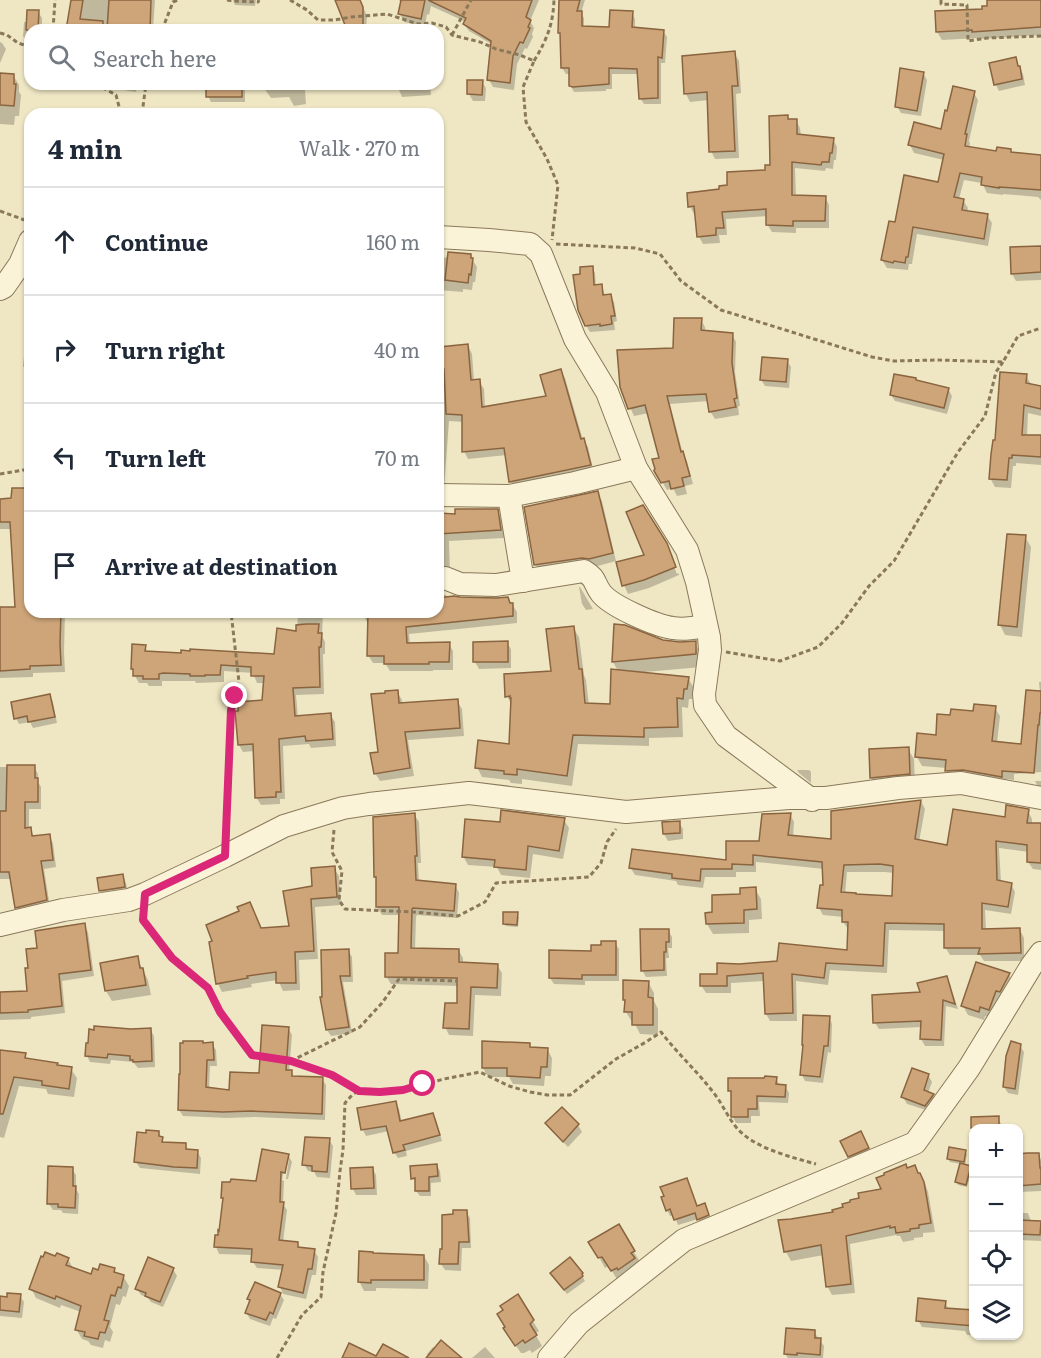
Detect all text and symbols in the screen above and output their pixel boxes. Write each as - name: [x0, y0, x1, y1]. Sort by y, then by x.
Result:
- search box: [24, 24, 444, 90]
- icon: search: [45, 41, 78, 74]
- text: Search here: [93, 41, 216, 74]
- text: 4 min: [48, 128, 122, 167]
- text: Walk · 270 m: [299, 132, 420, 162]
- icon: ahead: [48, 225, 81, 258]
- text: Continue: [105, 225, 208, 258]
- text: 160 m: [366, 226, 420, 256]
- icon: right: [48, 333, 81, 366]
- text: Turn right: [105, 333, 225, 366]
- text: 40 m: [374, 334, 420, 364]
- icon: left: [48, 441, 81, 474]
- text: Turn left: [105, 441, 206, 474]
- text: 70 m: [375, 442, 420, 472]
- icon: arrive: [48, 549, 81, 582]
- text: Arrive at destination: [105, 549, 338, 582]
- route end: [221, 682, 247, 708]
- route start: [409, 1070, 435, 1096]
- map controls: [969, 1124, 1023, 1340]
- button: +: [969, 1124, 1023, 1178]
- button: −: [969, 1178, 1023, 1232]
- button: locate: [969, 1232, 1023, 1286]
- button: layers: [969, 1286, 1023, 1340]

